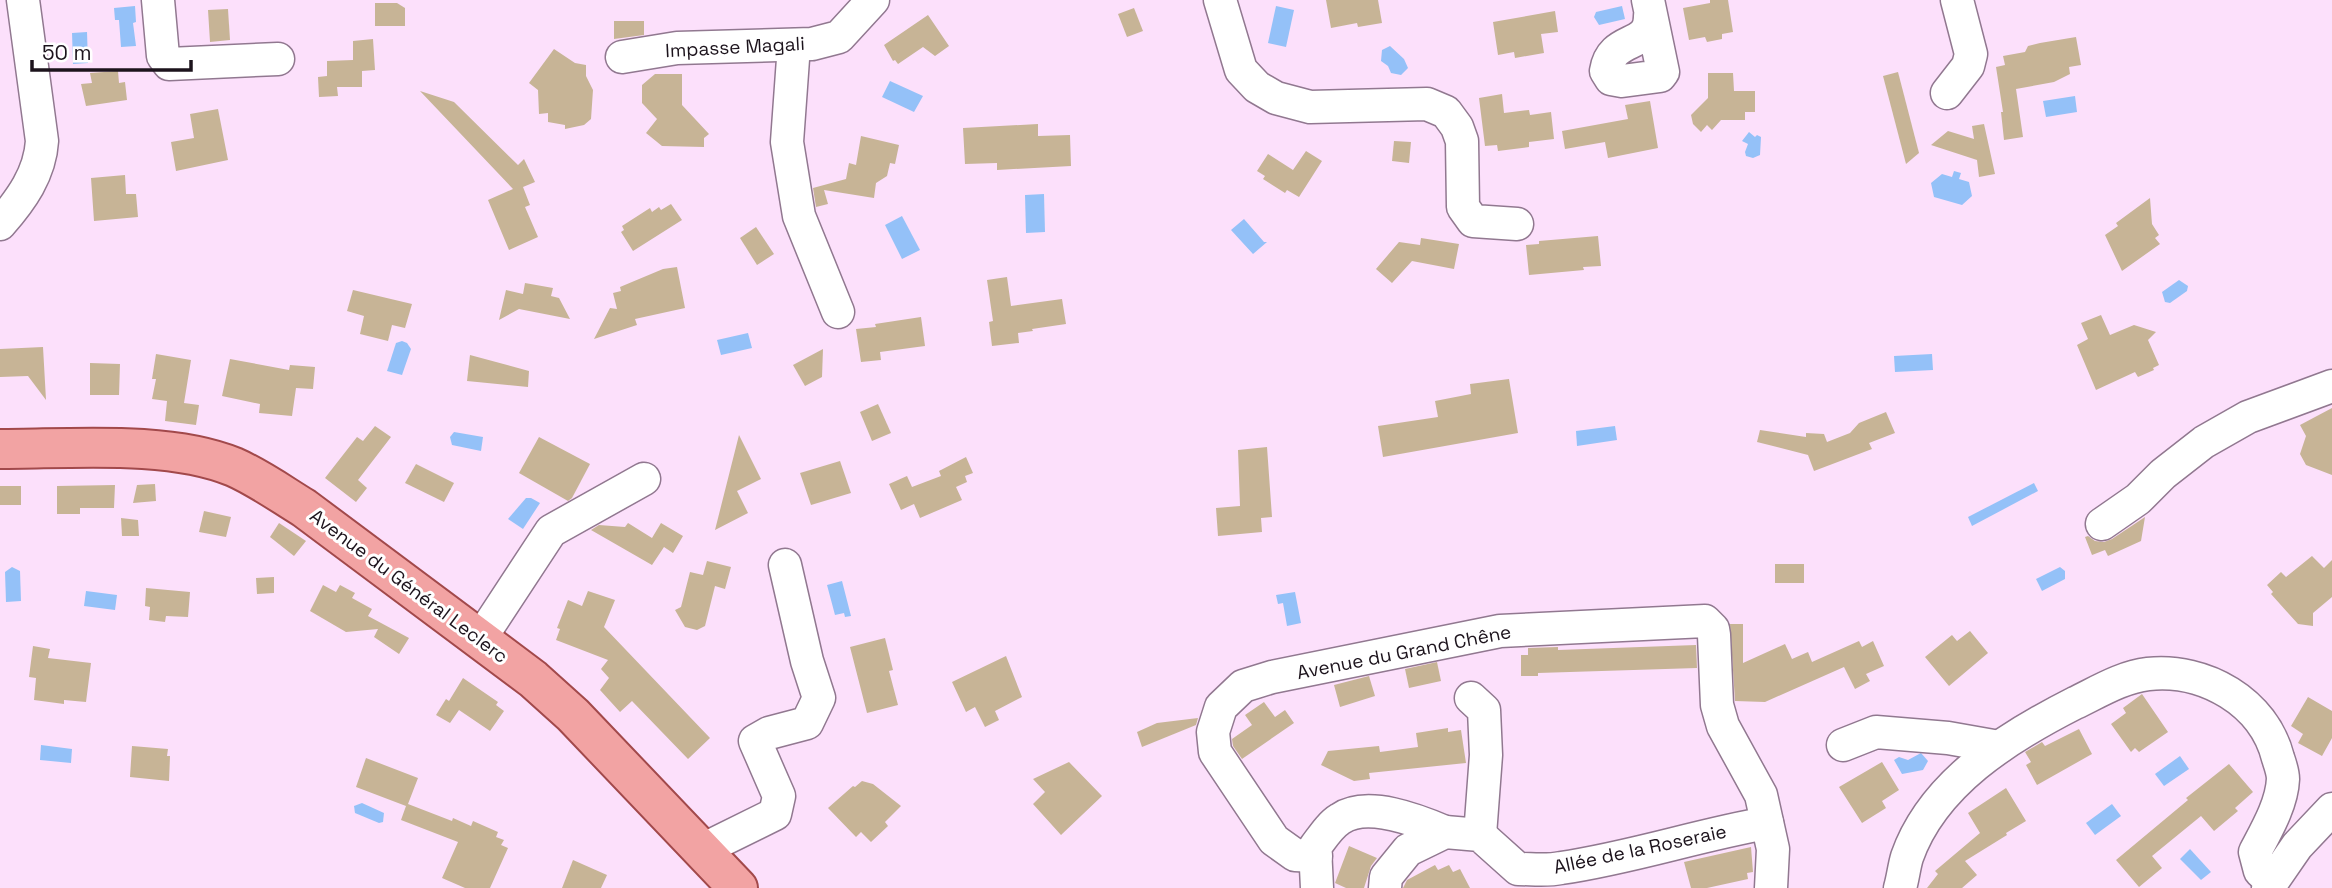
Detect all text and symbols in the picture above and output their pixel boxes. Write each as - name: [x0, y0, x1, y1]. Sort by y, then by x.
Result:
- scale bar: [32, 28, 191, 72]
- street label: Impasse Magali: [665, 31, 805, 63]
- text: 50 m: [42, 39, 92, 66]
- street label: Avenue du Général Leclerc: [305, 503, 513, 669]
- street label: Avenue du Grand Chêne: [1295, 619, 1513, 685]
- street label: Allée de la Roseraie: [1551, 818, 1729, 880]

